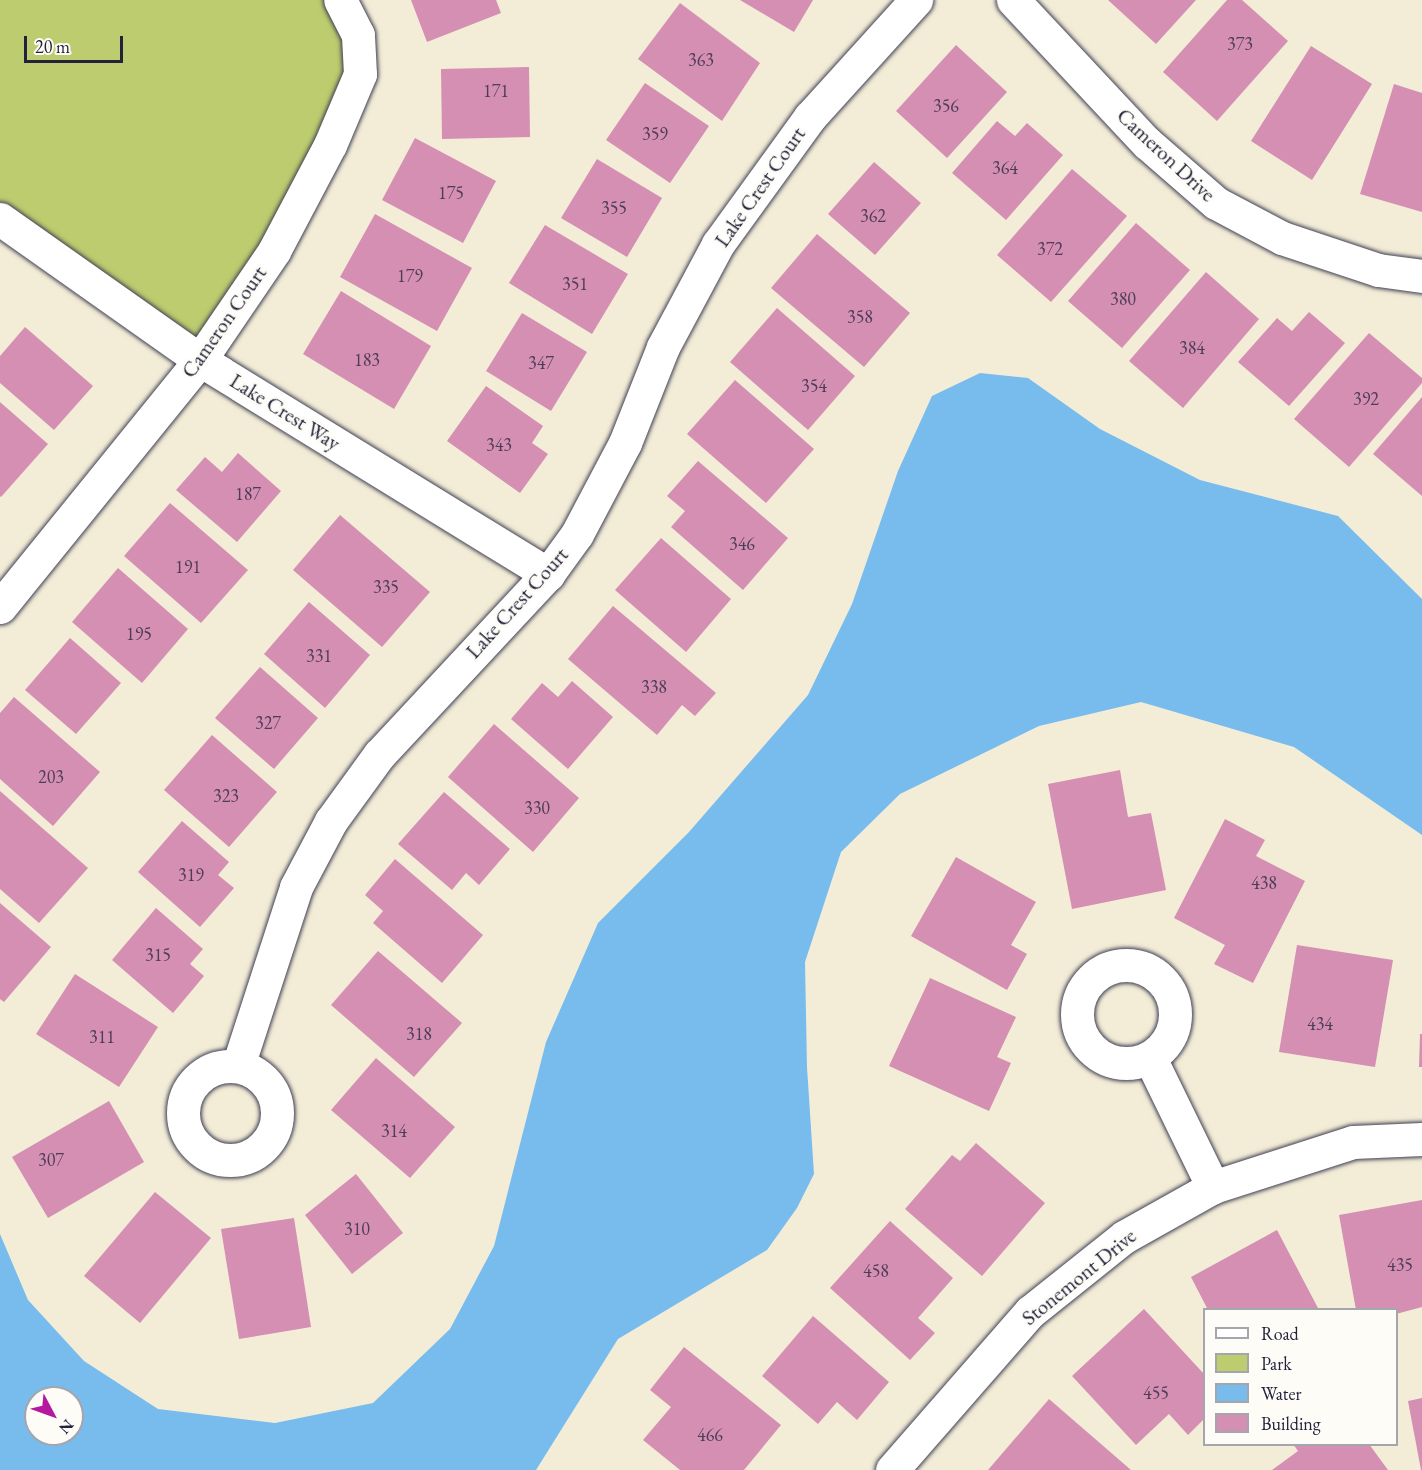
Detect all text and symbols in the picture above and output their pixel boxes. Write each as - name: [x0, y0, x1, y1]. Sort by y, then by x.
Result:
- scale bar: [27, 24, 126, 62]
- house number: 373: [1227, 33, 1253, 55]
- text: 20 m: [35, 35, 70, 58]
- house number: 363: [688, 49, 714, 71]
- house number: 171: [483, 80, 509, 102]
- house number: 356: [933, 95, 959, 117]
- street label: Cameron Drive: [1112, 103, 1220, 207]
- street label: Lake Crest Court: [709, 122, 811, 252]
- house number: 359: [642, 123, 668, 145]
- house number: 364: [992, 157, 1018, 179]
- house number: 175: [438, 182, 464, 204]
- house number: 355: [601, 197, 627, 219]
- house number: 362: [860, 205, 886, 227]
- house number: 372: [1037, 238, 1063, 260]
- street label: Cameron Court: [176, 261, 272, 383]
- house number: 179: [397, 265, 423, 287]
- house number: 351: [562, 273, 588, 295]
- house number: 380: [1110, 288, 1136, 310]
- house number: 358: [847, 306, 873, 328]
- house number: 384: [1179, 337, 1205, 359]
- house number: 183: [354, 349, 380, 371]
- house number: 347: [528, 352, 554, 374]
- street label: Lake Crest Way: [225, 368, 345, 456]
- house number: 354: [801, 375, 827, 397]
- house number: 392: [1353, 388, 1379, 410]
- house number: 343: [486, 434, 512, 456]
- house number: 187: [235, 483, 261, 505]
- house number: 346: [729, 533, 755, 555]
- street label: Lake Crest Court: [461, 542, 573, 664]
- house number: 191: [175, 556, 201, 578]
- house number: 335: [373, 576, 399, 598]
- house number: 195: [126, 623, 152, 645]
- house number: 331: [306, 645, 332, 667]
- house number: 338: [641, 676, 667, 698]
- house number: 327: [255, 712, 281, 734]
- house number: 203: [38, 766, 64, 788]
- house number: 323: [213, 785, 239, 807]
- house number: 330: [524, 797, 550, 819]
- house number: 319: [178, 864, 204, 886]
- house number: 438: [1251, 872, 1277, 894]
- house number: 315: [145, 944, 171, 966]
- house number: 434: [1307, 1013, 1333, 1035]
- house number: 318: [406, 1023, 432, 1045]
- house number: 311: [89, 1026, 115, 1048]
- house number: 314: [381, 1120, 407, 1142]
- house number: 307: [38, 1149, 64, 1171]
- house number: 310: [344, 1218, 370, 1240]
- street label: Stonemont Drive: [1017, 1223, 1141, 1331]
- house number: 435: [1387, 1254, 1413, 1276]
- house number: 458: [863, 1260, 889, 1282]
- legend: [1203, 1308, 1398, 1446]
- text: Road: [1261, 1322, 1299, 1345]
- text: Park: [1261, 1352, 1292, 1375]
- house number: 455: [1143, 1382, 1169, 1404]
- text: Water: [1261, 1382, 1302, 1405]
- north arrow: [24, 1386, 84, 1446]
- text: Building: [1261, 1412, 1321, 1435]
- text: N: [54, 1415, 79, 1439]
- house number: 466: [697, 1424, 723, 1446]

